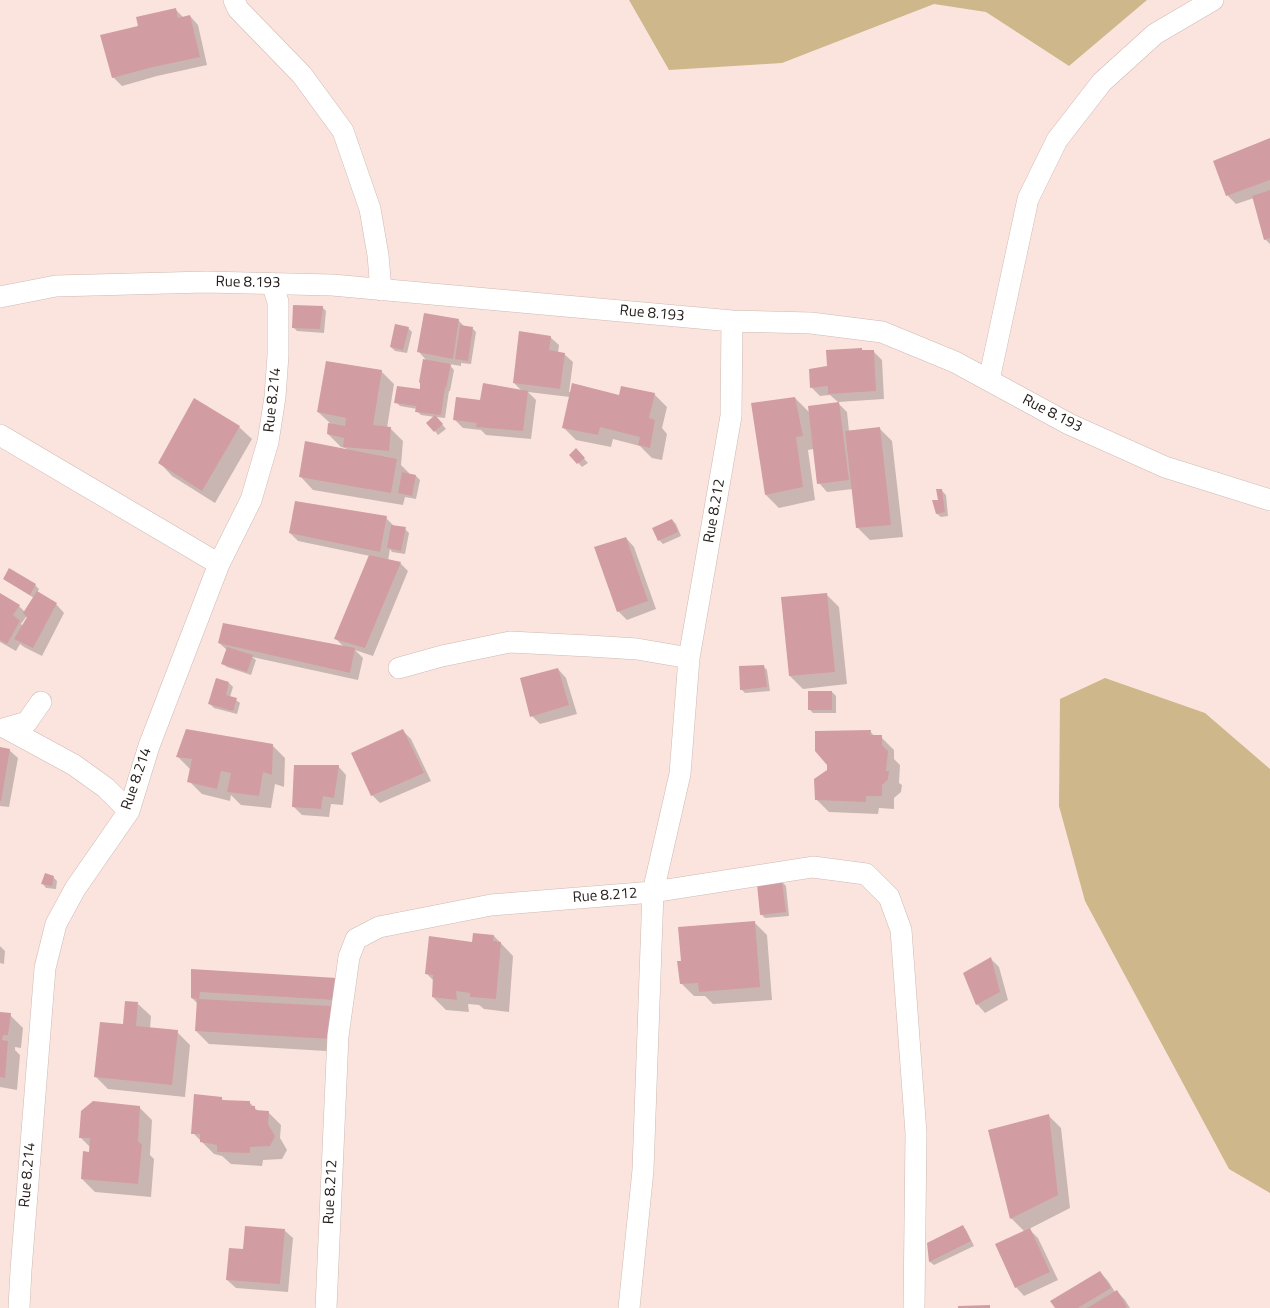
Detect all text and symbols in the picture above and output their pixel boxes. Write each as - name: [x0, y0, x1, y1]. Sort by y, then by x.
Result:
- street label: Rue 8.193: [215, 273, 281, 293]
- street label: Rue 8.193: [619, 302, 685, 326]
- street label: Rue 8.214: [261, 367, 285, 433]
- street label: Rue 8.193: [1019, 391, 1085, 437]
- street label: Rue 8.212: [701, 477, 729, 545]
- street label: Rue 8.214: [118, 745, 156, 813]
- street label: Rue 8.212: [572, 885, 638, 907]
- street label: Rue 8.214: [16, 1142, 40, 1208]
- street label: Rue 8.212: [320, 1159, 342, 1225]

